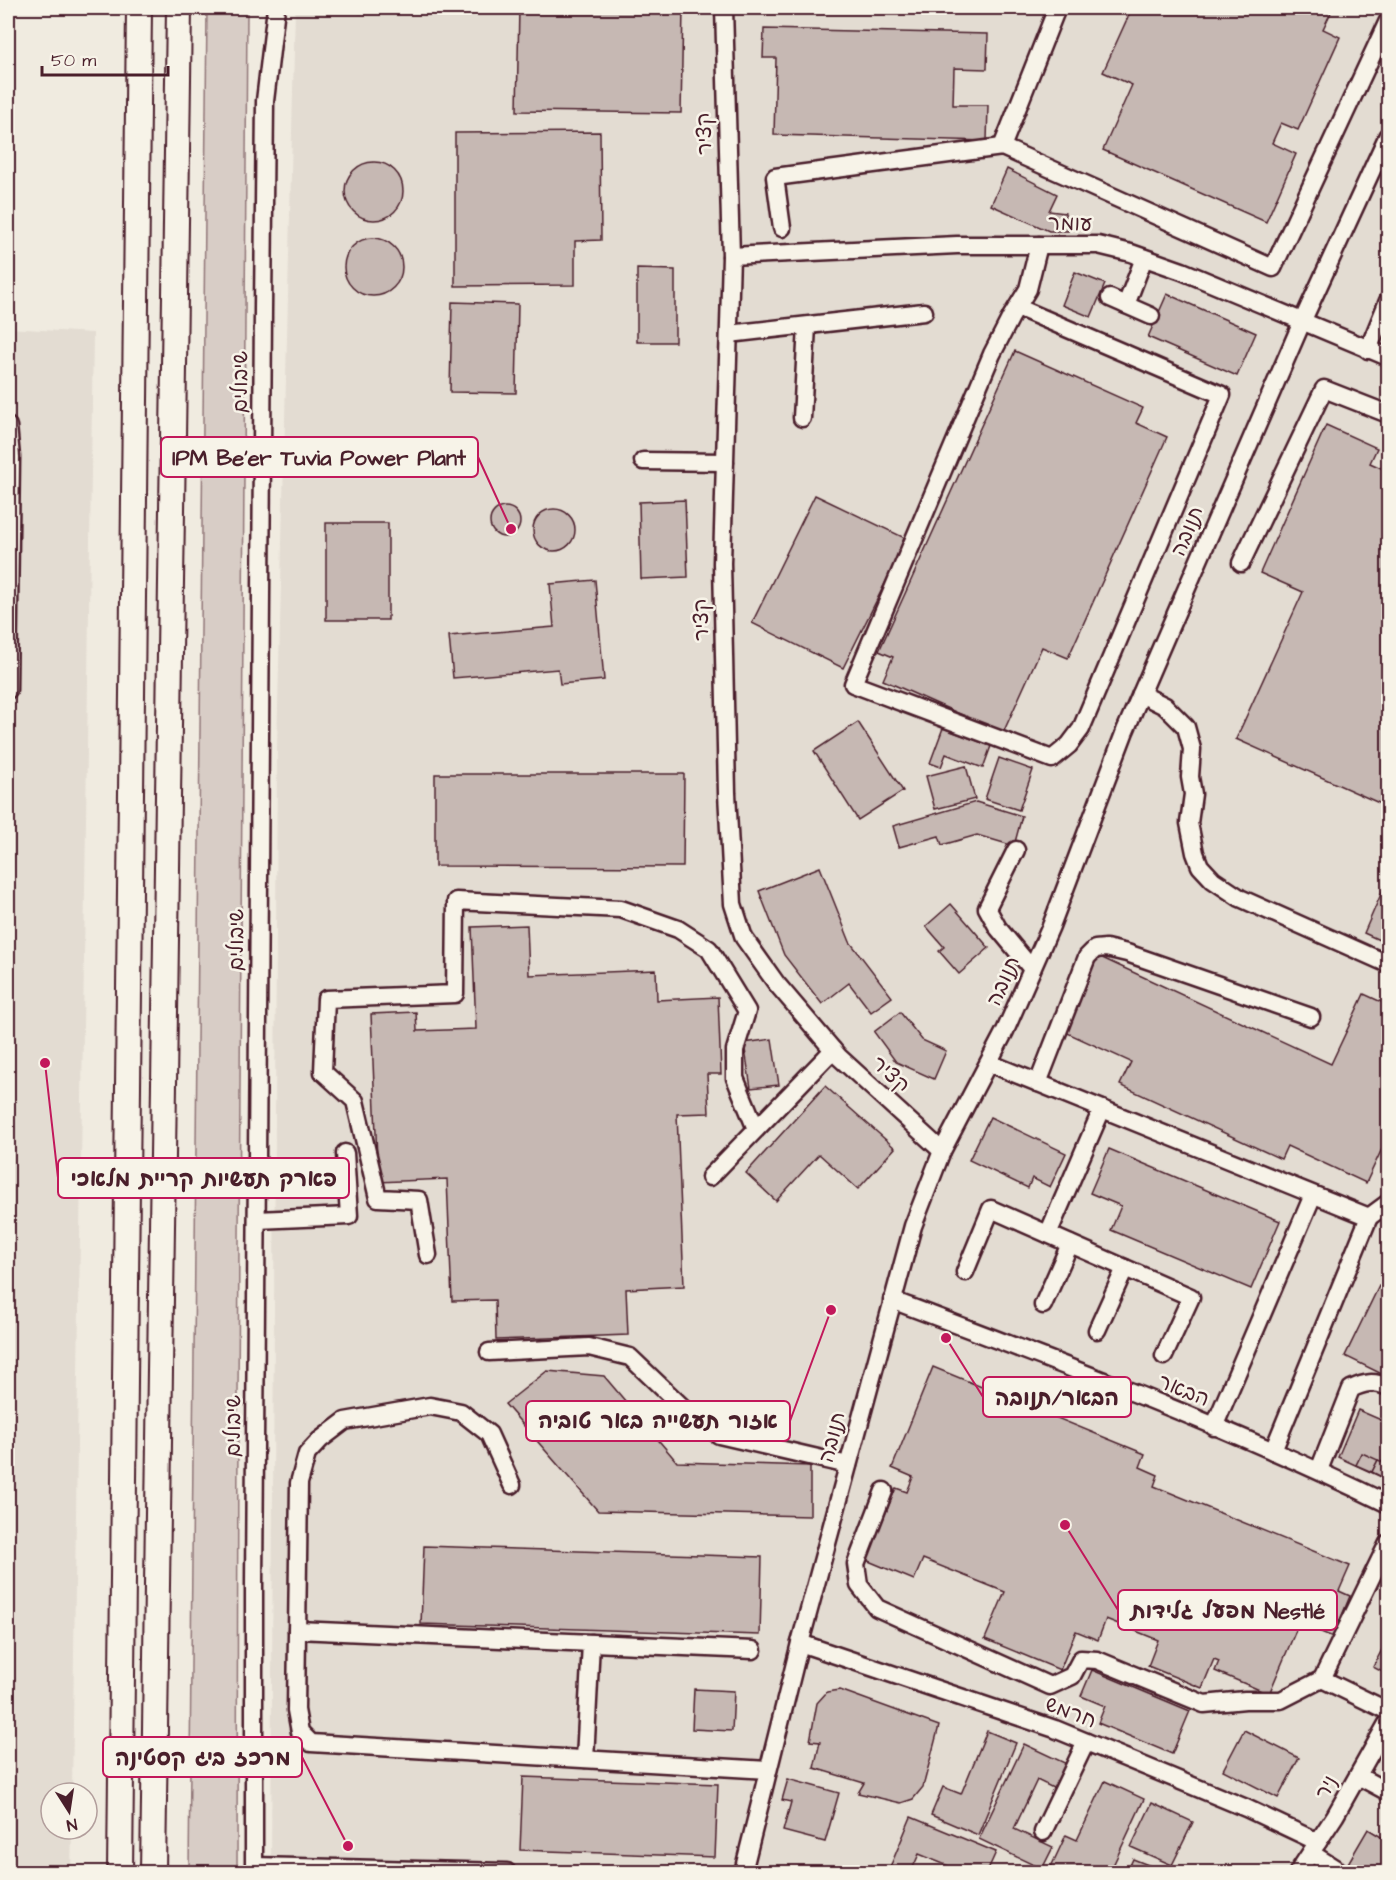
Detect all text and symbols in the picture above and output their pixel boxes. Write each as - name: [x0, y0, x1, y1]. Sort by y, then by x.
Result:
- scale bar: [42, 39, 168, 77]
- text: 50 m: [51, 48, 96, 73]
- street label: קציר: [690, 113, 719, 155]
- street label: עומר: [1048, 209, 1092, 238]
- street label: שיבולים: [226, 351, 255, 413]
- callout: IPM Be'er Tuvia Power Plant: [161, 437, 478, 477]
- text: IPM Be'er Tuvia Power Plant: [172, 443, 467, 474]
- street label: תנובה: [1164, 502, 1211, 561]
- street label: קציר: [687, 599, 716, 641]
- street label: שיבולים: [222, 909, 251, 971]
- street label: תנובה: [980, 952, 1027, 1011]
- street label: קציר: [865, 1049, 916, 1099]
- callout: פארק תעשיות קריית מלאכי: [58, 1158, 349, 1198]
- text: פארק תעשיות קריית מלאכי: [71, 1164, 337, 1195]
- street label: הבאר: [1154, 1367, 1214, 1414]
- callout: הבאר/תנובה: [983, 1377, 1131, 1417]
- text: הבאר/תנובה: [995, 1383, 1119, 1414]
- street label: שיבולים: [219, 1395, 248, 1457]
- callout: אזור תעשייה באר טוביה: [526, 1401, 790, 1441]
- text: אזור תעשייה באר טוביה: [538, 1406, 778, 1437]
- street label: תנובה: [812, 1408, 853, 1466]
- callout: מפעל גלידות Nestlé: [1118, 1590, 1337, 1630]
- text: מפעל גלידות Nestlé: [1129, 1596, 1325, 1627]
- street label: חרמש: [1041, 1689, 1101, 1735]
- callout: מרכז ביג קסטינה: [103, 1737, 302, 1777]
- text: מרכז ביג קסטינה: [115, 1743, 291, 1774]
- street label: ניר: [1308, 1770, 1345, 1805]
- north arrow: [39, 1781, 99, 1841]
- text: N: [65, 1813, 79, 1836]

